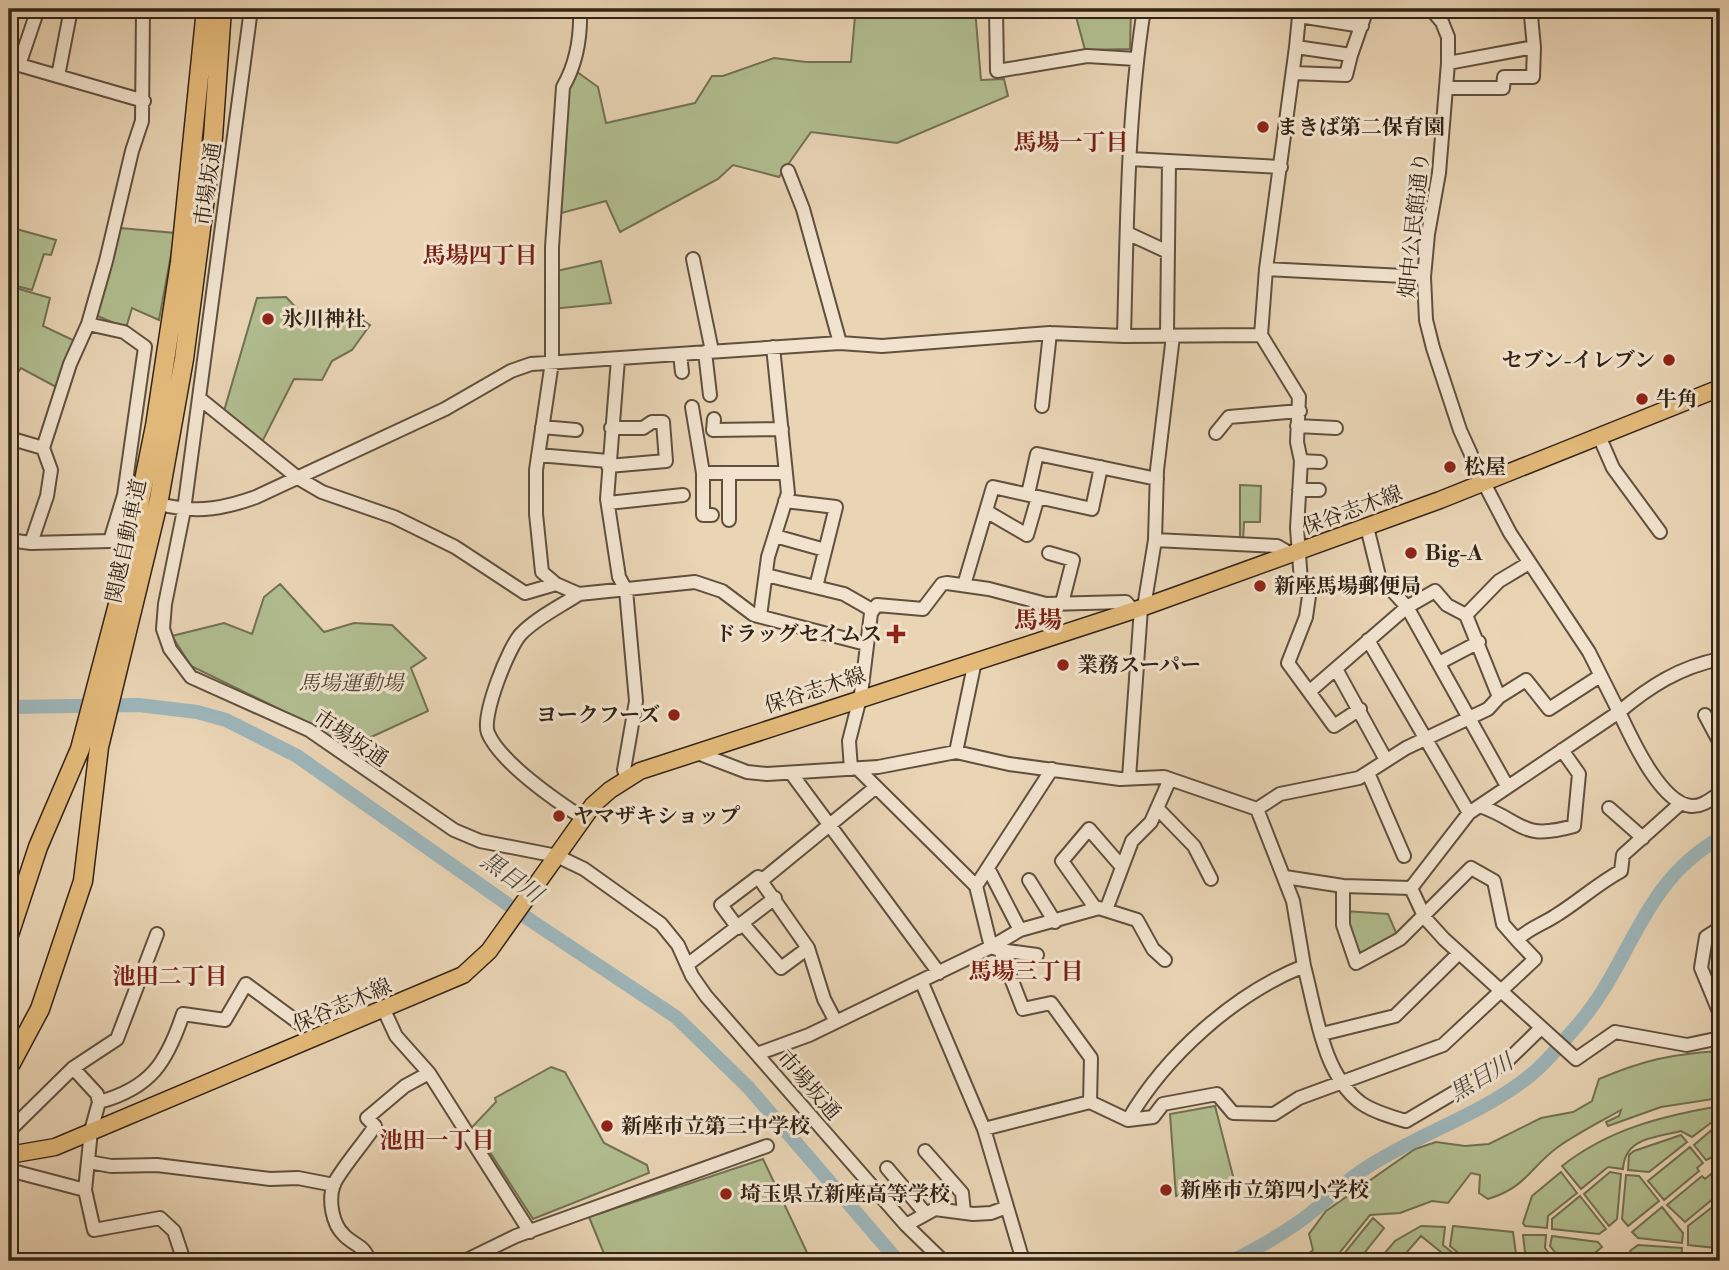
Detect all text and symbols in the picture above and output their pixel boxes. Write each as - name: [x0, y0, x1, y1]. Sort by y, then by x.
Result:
- place label: まきば第二保育園: [1277, 115, 1445, 141]
- marker: まきば第二保育園: [1255, 119, 1271, 135]
- district label: 馬場一丁目: [1014, 129, 1129, 157]
- street label: 市場坂通: [190, 141, 228, 228]
- street label: 畑中公民館通り: [1394, 151, 1436, 300]
- district label: 馬場四丁目: [423, 242, 538, 270]
- place label: 氷川神社: [282, 307, 366, 333]
- marker: 氷川神社: [260, 311, 276, 327]
- place label: セブン-イレブン: [1501, 348, 1655, 374]
- marker: セブン-イレブン: [1661, 352, 1677, 368]
- place label: 牛角: [1656, 387, 1698, 413]
- marker: 牛角: [1634, 391, 1650, 407]
- place label: 松屋: [1464, 455, 1506, 481]
- marker: 松屋: [1442, 459, 1458, 475]
- street label: 関越自動車道: [101, 477, 153, 606]
- street label: 保谷志木線: [1299, 481, 1406, 541]
- place label: Big-A: [1425, 541, 1483, 567]
- marker: Big-A: [1403, 545, 1419, 561]
- place label: 新座馬場郵便局: [1274, 574, 1421, 600]
- marker: 新座馬場郵便局: [1252, 578, 1268, 594]
- district label: 馬場: [1014, 606, 1062, 636]
- place label: ドラッグセイムス: [715, 622, 882, 648]
- marker: ドラッグセイムス: [888, 626, 904, 642]
- place label: 業務スーパー: [1077, 653, 1201, 679]
- marker: 業務スーパー: [1055, 657, 1071, 673]
- street label: 保谷志木線: [761, 662, 869, 720]
- park label: 馬場運動場: [299, 671, 405, 697]
- place label: ヨークフーズ: [536, 703, 660, 729]
- street label: 市場坂通: [308, 705, 393, 773]
- marker: ヨークフーズ: [666, 707, 682, 723]
- place label: ヤマザキショップ: [573, 804, 740, 830]
- marker: ヤマザキショップ: [551, 808, 567, 824]
- water label: 黒目川: [475, 847, 550, 911]
- district label: 馬場三丁目: [969, 958, 1084, 986]
- district label: 池田二丁目: [113, 963, 228, 991]
- street label: 保谷志木線: [289, 973, 396, 1038]
- street label: 市場坂通: [771, 1045, 846, 1126]
- water label: 黒目川: [1445, 1047, 1521, 1108]
- place label: 新座市立第三中学校: [621, 1114, 810, 1140]
- marker: 新座市立第三中学校: [599, 1118, 615, 1134]
- district label: 池田一丁目: [380, 1127, 495, 1155]
- place label: 新座市立第四小学校: [1180, 1178, 1369, 1204]
- place label: 埼玉県立新座高等学校: [740, 1182, 950, 1208]
- marker: 新座市立第四小学校: [1158, 1182, 1174, 1198]
- marker: 埼玉県立新座高等学校: [718, 1186, 734, 1202]

